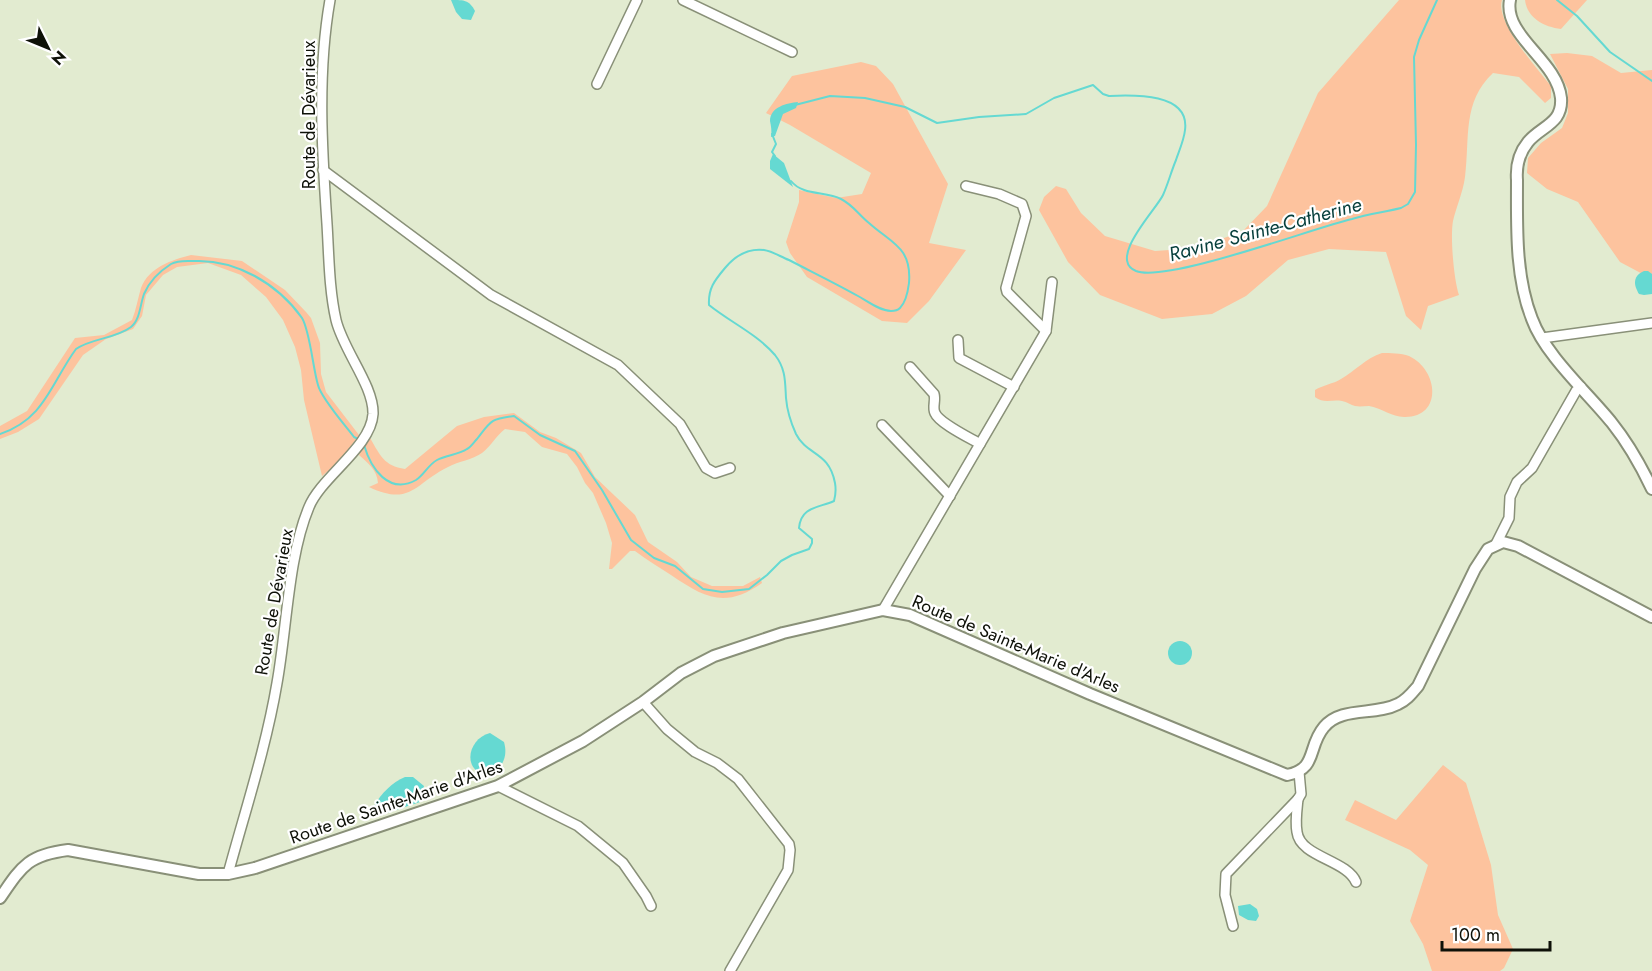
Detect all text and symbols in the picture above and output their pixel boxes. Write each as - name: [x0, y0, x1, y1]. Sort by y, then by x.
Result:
- north arrow: [18, 18, 78, 78]
- street label: Route de Dévarieux: [296, 40, 322, 189]
- text: N: [46, 45, 71, 70]
- water label: Ravine Sainte-Catherine: [1166, 190, 1365, 269]
- street label: Route de Dévarieux: [248, 526, 300, 677]
- street label: Route de Sainte-Marie d'Arles: [908, 588, 1124, 700]
- street label: Route de Sainte-Marie d'Arles: [286, 753, 506, 851]
- scale bar: [1442, 914, 1550, 952]
- text: 100 m: [1451, 922, 1500, 948]

